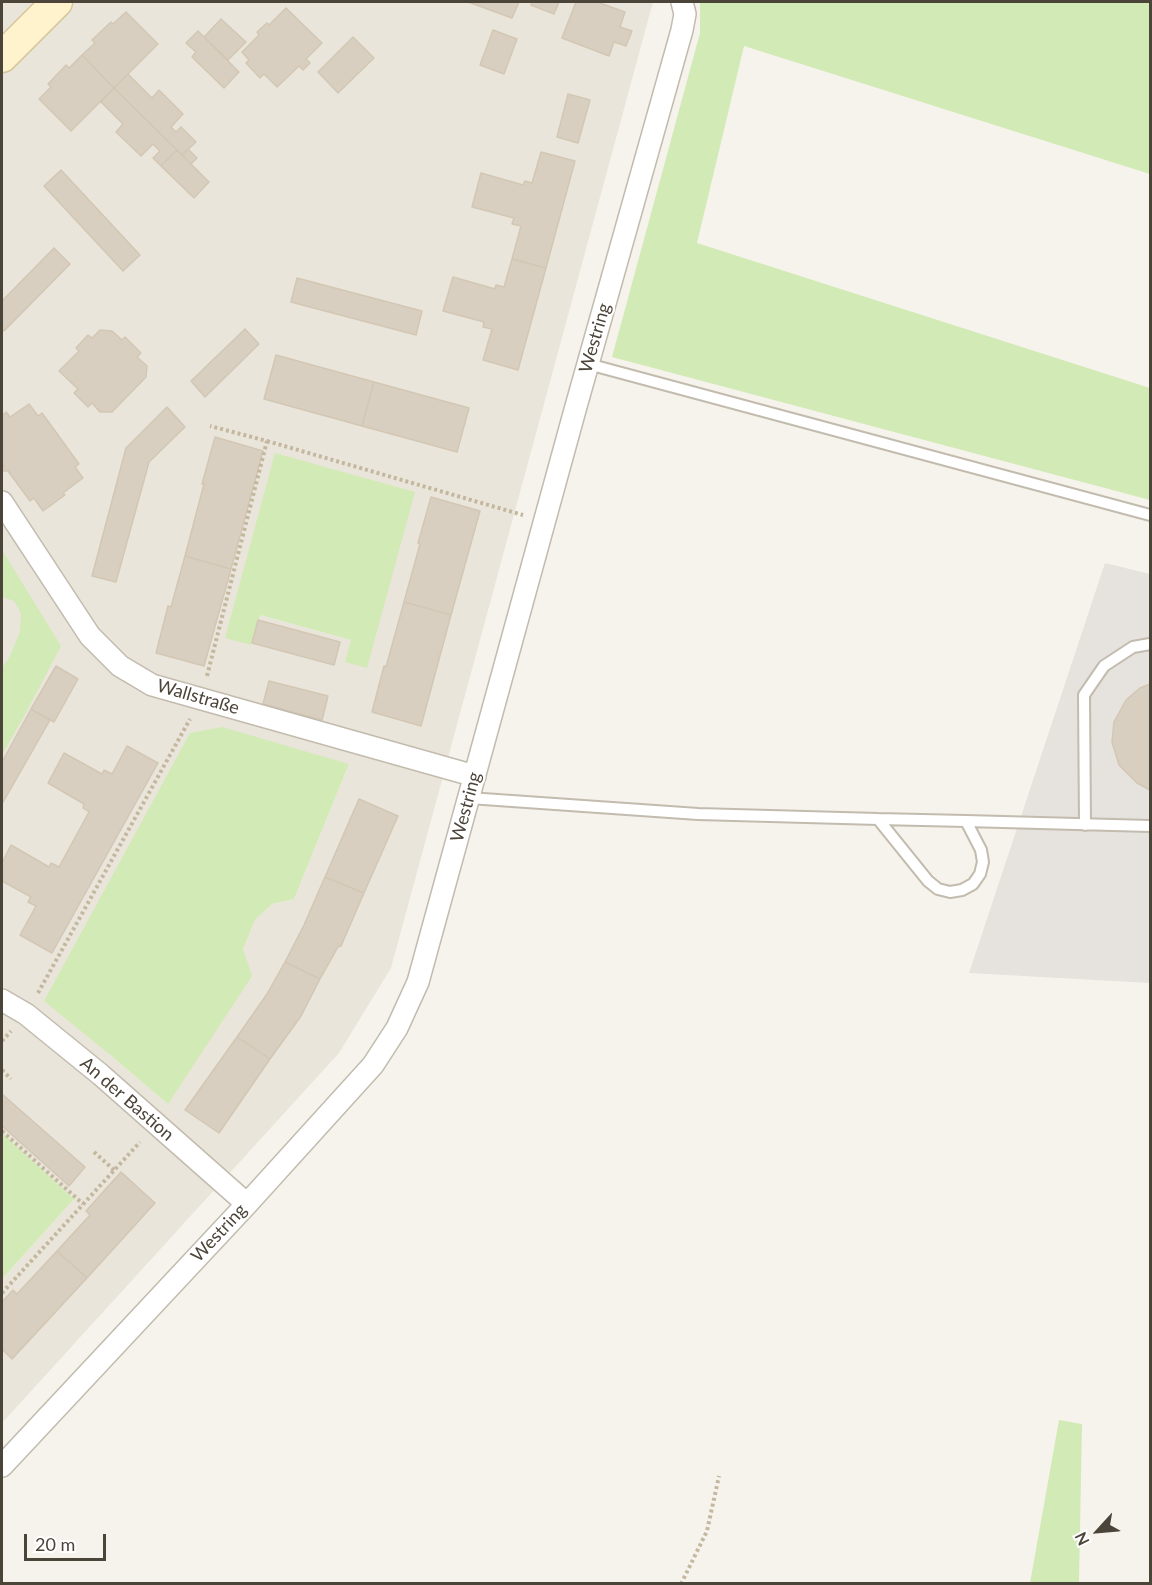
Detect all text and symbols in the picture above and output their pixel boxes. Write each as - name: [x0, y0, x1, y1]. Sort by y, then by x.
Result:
- street label: Westring: [575, 301, 615, 375]
- street label: Wallstraße: [154, 675, 242, 719]
- street label: Westring: [446, 770, 486, 844]
- street label: An der Bastion: [76, 1052, 178, 1146]
- street label: Westring: [187, 1199, 251, 1267]
- north arrow: [1068, 1501, 1128, 1561]
- scale bar: [27, 1522, 110, 1560]
- text: N: [1070, 1529, 1093, 1549]
- text: 20 m: [35, 1533, 75, 1555]

